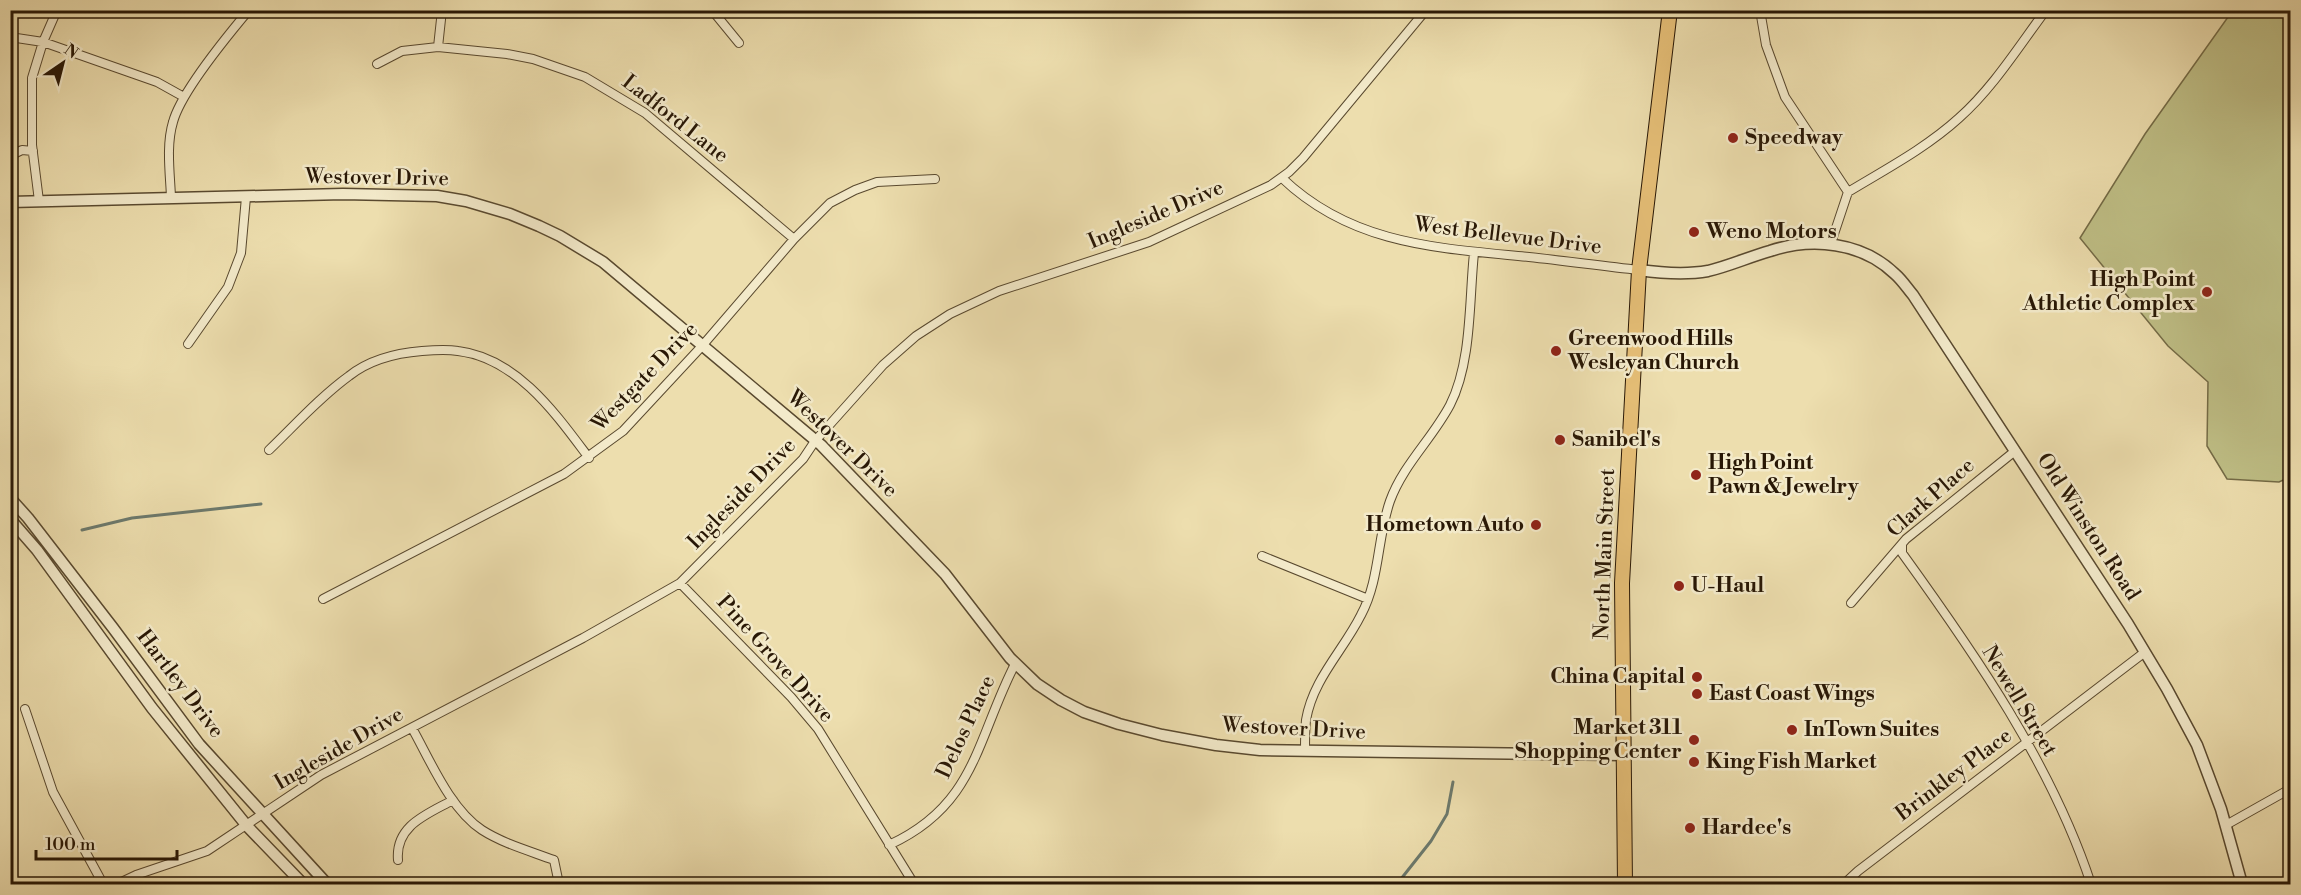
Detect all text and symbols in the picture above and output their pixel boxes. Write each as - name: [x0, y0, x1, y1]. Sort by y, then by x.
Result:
- north arrow: [33, 33, 93, 93]
- text: N: [60, 40, 82, 64]
- street label: Ladford Lane: [616, 69, 734, 169]
- place label: Speedway: [1745, 125, 1843, 151]
- marker: Speedway: [1726, 131, 1740, 145]
- street label: Westover Drive: [304, 164, 449, 192]
- street label: Ingleside Drive: [1084, 175, 1228, 255]
- street label: West Bellevue Drive: [1412, 211, 1603, 260]
- place label: Weno Motors: [1705, 219, 1837, 245]
- marker: Weno Motors: [1687, 225, 1701, 239]
- place label: High Point Athletic Complex: [2022, 267, 2196, 317]
- marker: High Point Athletic Complex: [2200, 285, 2214, 299]
- street label: Westgate Drive: [586, 317, 704, 438]
- place label: Greenwood Hills Wesleyan Church: [1567, 326, 1739, 376]
- marker: Greenwood Hills Wesleyan Church: [1549, 344, 1563, 358]
- street label: Westover Drive: [781, 384, 903, 503]
- place label: Sanibel's: [1572, 427, 1660, 453]
- street label: Ingleside Drive: [682, 433, 802, 555]
- marker: Sanibel's: [1553, 433, 1567, 447]
- street label: Old Winston Road: [2031, 448, 2145, 606]
- place label: High Point Pawn & Jewelry: [1708, 450, 1859, 500]
- street label: Clark Place: [1882, 453, 1980, 543]
- street label: North Main Street: [1589, 467, 1621, 640]
- marker: High Point Pawn & Jewelry: [1689, 468, 1703, 482]
- place label: Hometown Auto: [1366, 512, 1524, 538]
- marker: Hometown Auto: [1529, 518, 1543, 532]
- place label: U-Haul: [1691, 573, 1764, 599]
- marker: U-Haul: [1672, 579, 1686, 593]
- street label: Pine Grove Drive: [711, 590, 839, 728]
- street label: Hartley Drive: [131, 624, 229, 744]
- street label: Newell Street: [1976, 641, 2063, 762]
- place label: China Capital: [1550, 664, 1685, 690]
- marker: China Capital: [1690, 670, 1704, 684]
- street label: Delos Place: [931, 671, 1001, 783]
- place label: East Coast Wings: [1709, 681, 1875, 707]
- marker: East Coast Wings: [1690, 687, 1704, 701]
- street label: Ingleside Drive: [270, 702, 408, 796]
- street label: Westover Drive: [1220, 712, 1367, 746]
- place label: Market 311 Shopping Center: [1515, 715, 1682, 765]
- place label: InTown Suites: [1804, 717, 1939, 743]
- marker: InTown Suites: [1785, 723, 1799, 737]
- street label: Brinkley Place: [1890, 723, 2017, 828]
- marker: Market 311 Shopping Center: [1687, 733, 1701, 747]
- place label: King Fish Market: [1706, 749, 1877, 775]
- marker: King Fish Market: [1687, 755, 1701, 769]
- place label: Hardee's: [1702, 815, 1791, 841]
- marker: Hardee's: [1683, 821, 1697, 835]
- scale bar: [36, 823, 177, 861]
- text: 100 m: [45, 833, 96, 856]

